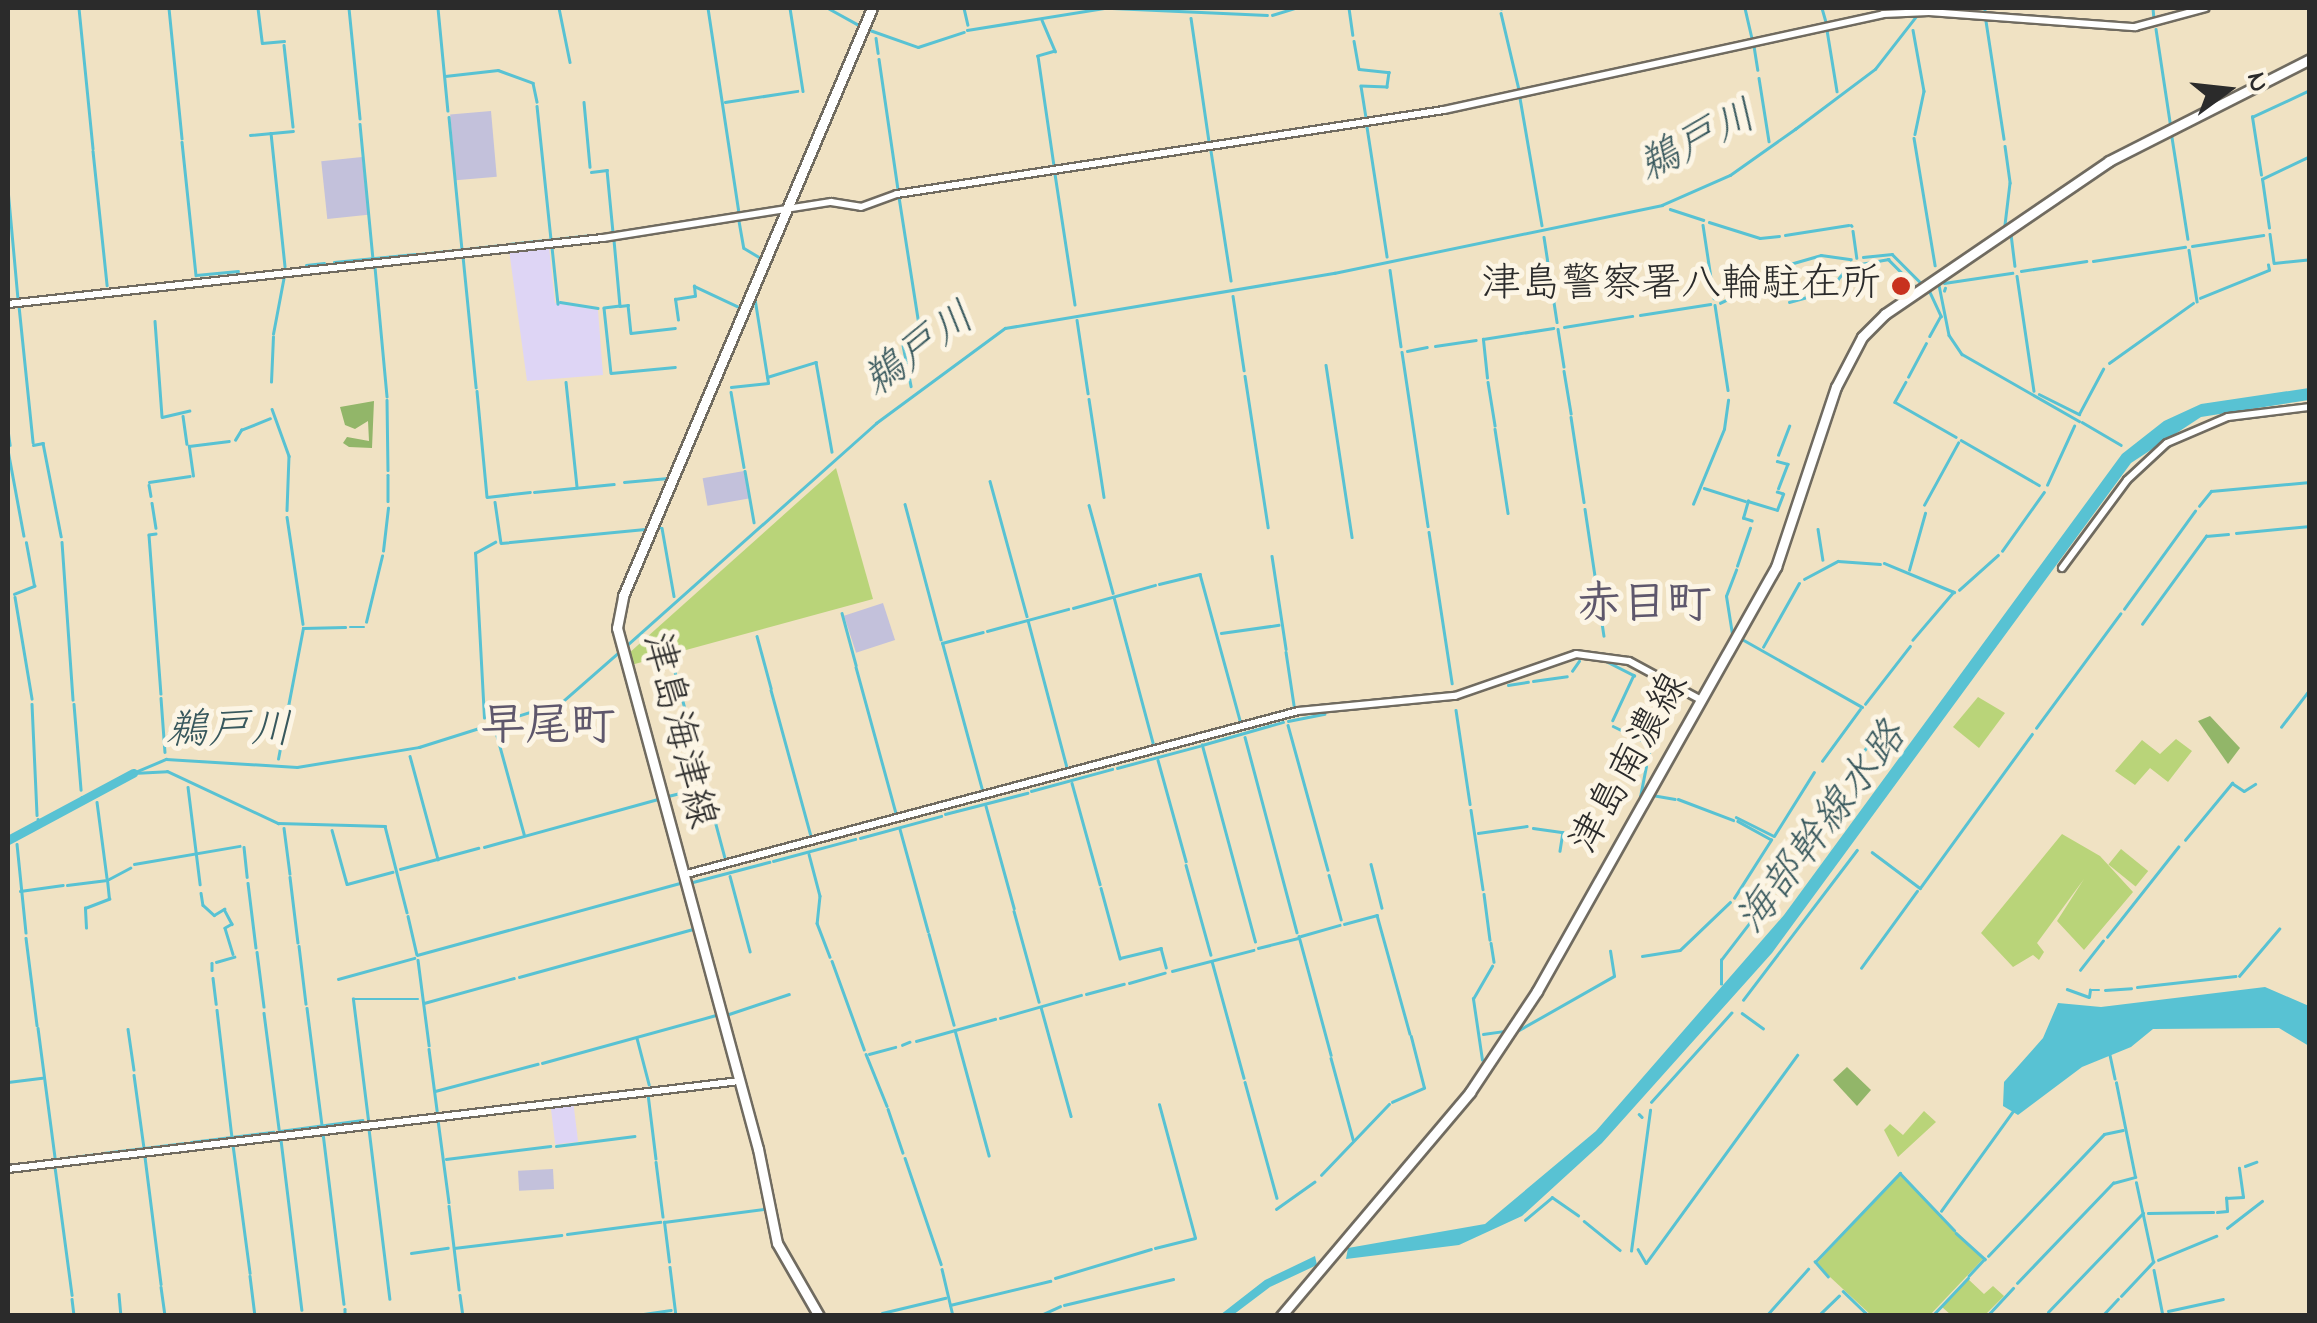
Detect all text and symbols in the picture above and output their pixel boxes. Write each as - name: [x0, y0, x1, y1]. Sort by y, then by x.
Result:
- north arrow: [2177, 40, 2277, 140]
- text: N: [2234, 68, 2279, 97]
- water label: 鵜戸川: [1630, 92, 1766, 194]
- place label: 津島警察署八輪駐在所: [1481, 262, 1881, 310]
- marker: 津島警察署八輪駐在所: [1890, 275, 1912, 297]
- water label: 鵜戸川: [854, 294, 986, 408]
- district label: 赤目町: [1577, 580, 1711, 634]
- street label: 津島海津線: [630, 628, 724, 834]
- street label: 津島南濃線: [1562, 665, 1700, 863]
- district label: 早尾町: [481, 702, 615, 756]
- water label: 鵜戸川: [166, 707, 292, 757]
- water label: 海部幹線水路: [1727, 713, 1919, 945]

